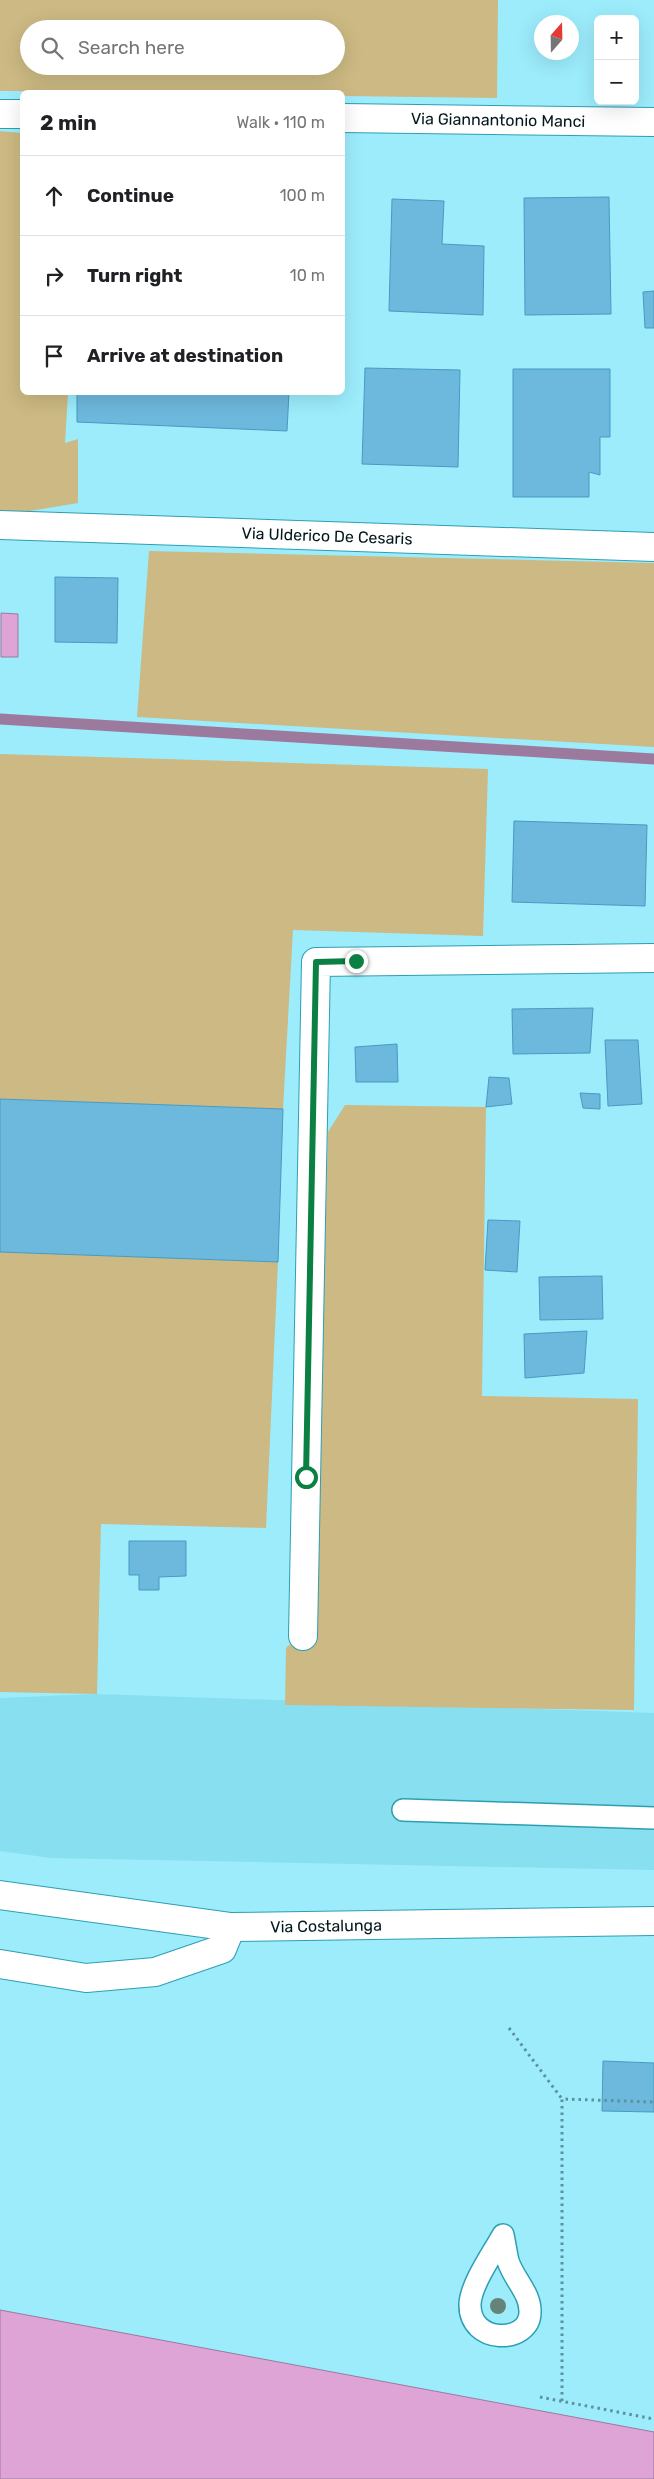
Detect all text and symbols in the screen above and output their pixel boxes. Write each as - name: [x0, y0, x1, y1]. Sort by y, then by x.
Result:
- north arrow: [534, 15, 579, 60]
- map controls: [594, 15, 639, 105]
- button: +: [594, 15, 639, 60]
- search box: [20, 20, 345, 75]
- icon: search: [38, 34, 66, 62]
- text: Search here: [78, 36, 185, 59]
- button: −: [594, 60, 639, 105]
- street label: Via Giannantonio Manci: [411, 109, 585, 131]
- text: 2 min: [40, 110, 97, 135]
- text: Walk · 110 m: [237, 113, 325, 132]
- icon: ahead: [40, 182, 68, 210]
- text: Continue: [87, 184, 174, 207]
- text: 100 m: [280, 186, 325, 205]
- icon: right: [40, 262, 68, 290]
- text: Turn right: [87, 264, 182, 287]
- text: 10 m: [290, 266, 325, 285]
- icon: arrive: [40, 342, 68, 370]
- text: Arrive at destination: [87, 344, 283, 367]
- street label: Via Ulderico De Cesaris: [241, 524, 413, 548]
- route end: [345, 950, 368, 973]
- route start: [295, 1466, 318, 1489]
- street label: Via Costalunga: [270, 1916, 382, 1936]

